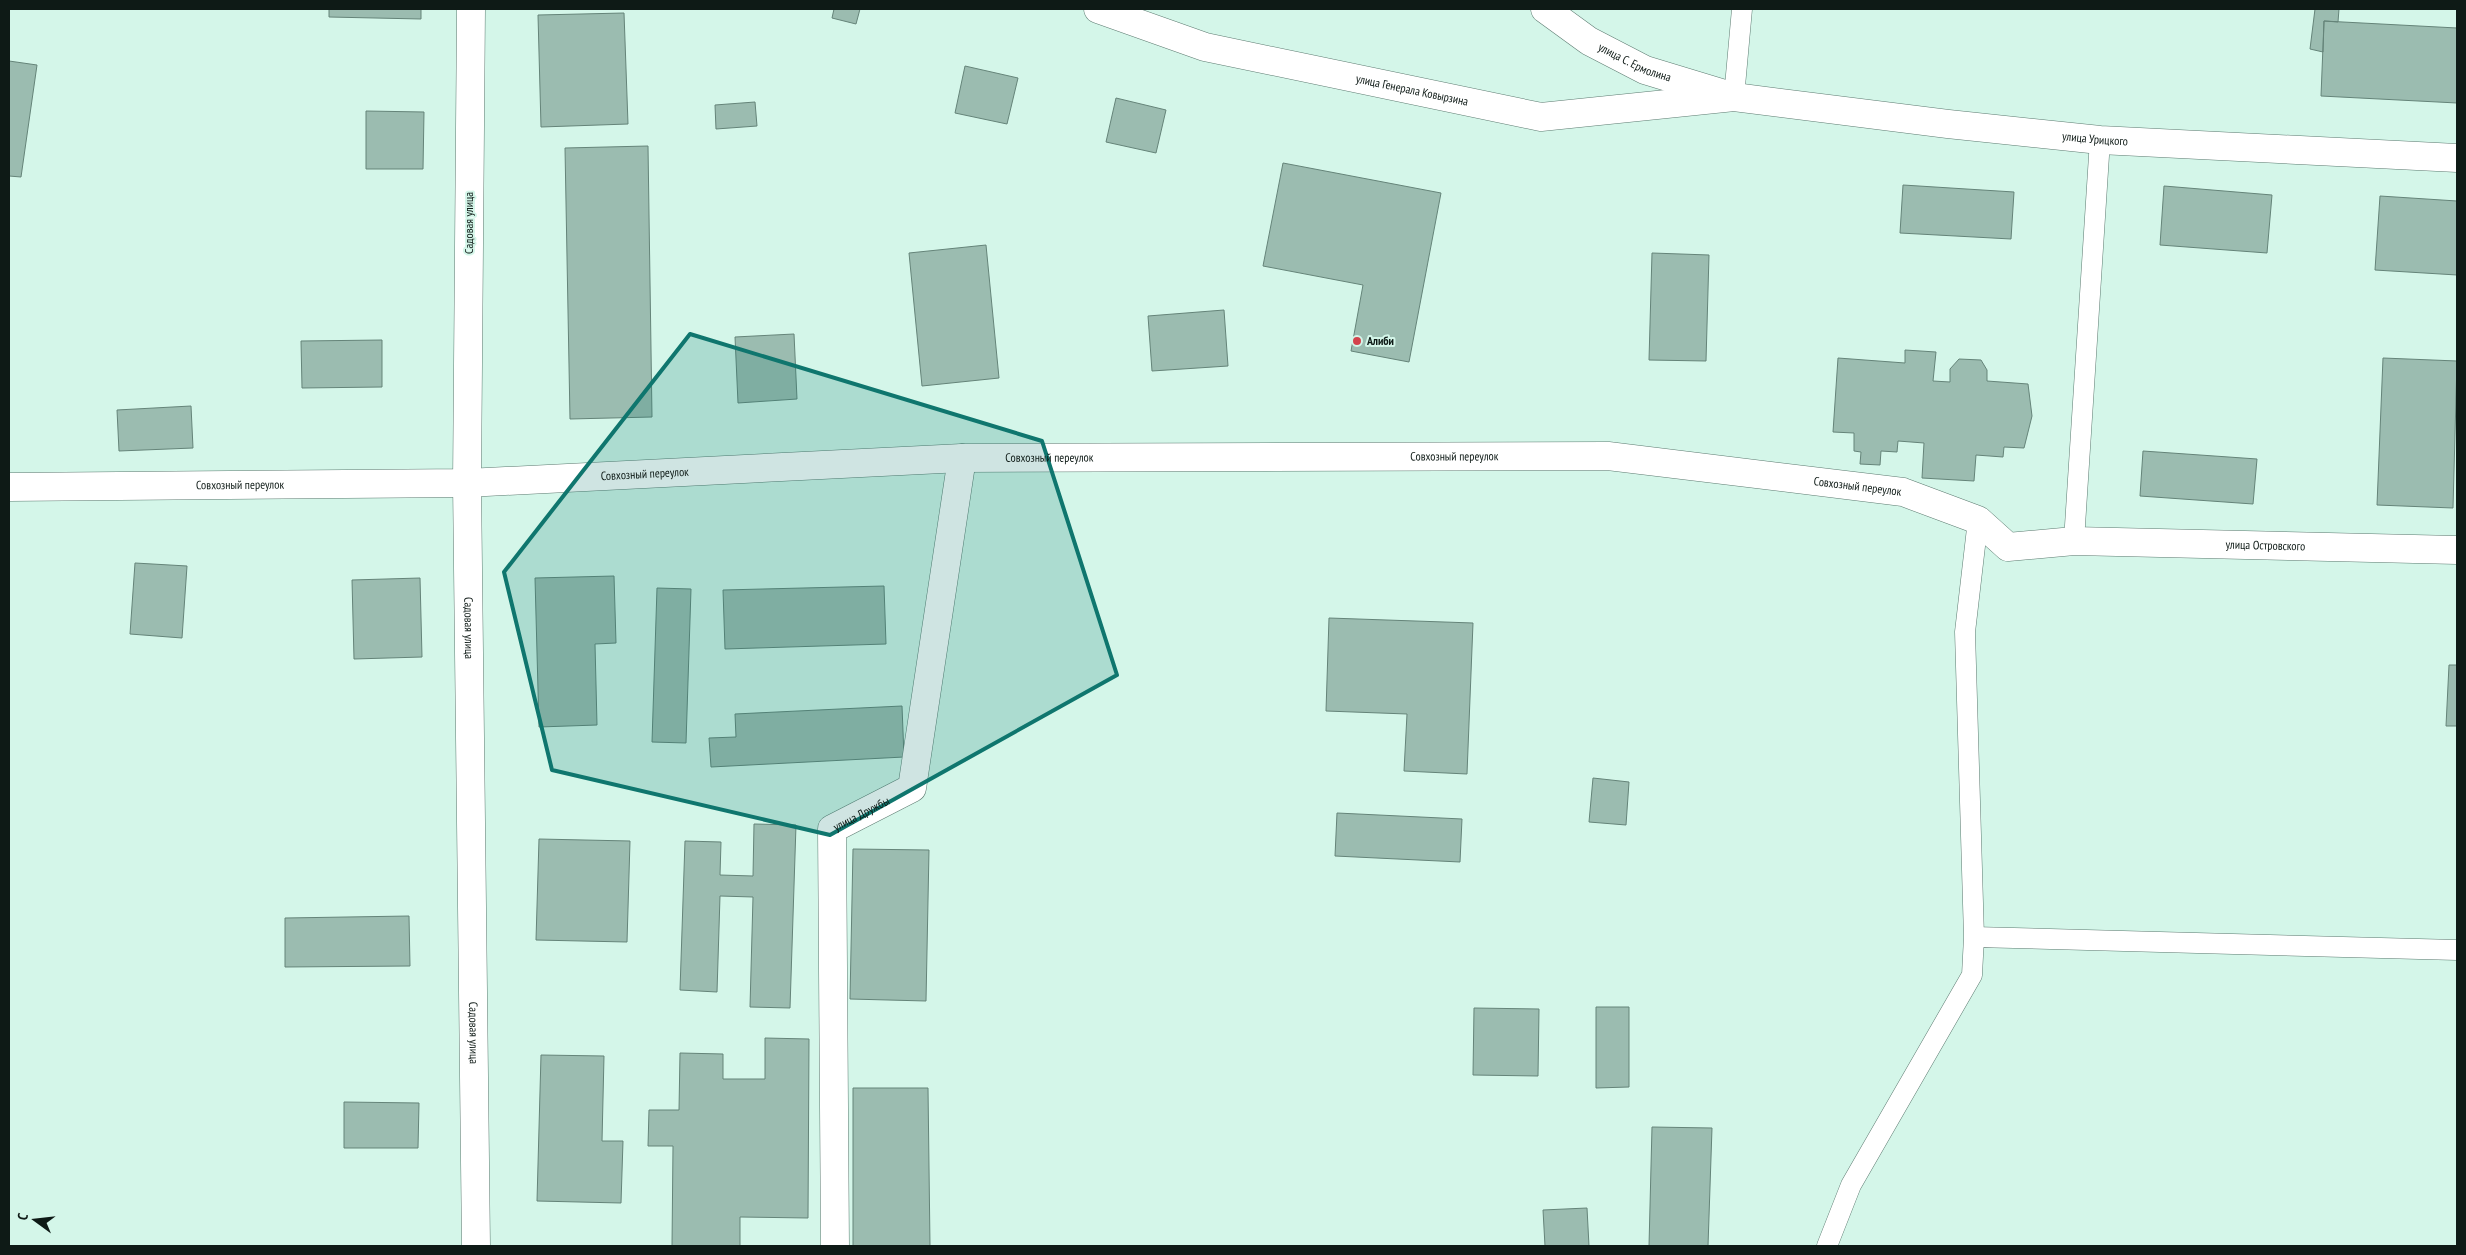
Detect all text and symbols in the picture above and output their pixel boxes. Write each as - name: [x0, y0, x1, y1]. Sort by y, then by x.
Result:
- street label: улица С. Ермолина: [1596, 39, 1673, 85]
- street label: улица Генерала Ковырзина: [1355, 71, 1470, 109]
- street label: улица Урицкого: [2061, 128, 2128, 148]
- street label: Садовая улица: [461, 192, 476, 254]
- place label: Алиби: [1366, 333, 1394, 348]
- marker: Алиби: [1351, 335, 1363, 347]
- street label: Совхозный переулок: [1410, 448, 1499, 464]
- street label: Совхозный переулок: [1005, 450, 1094, 465]
- street label: Совхозный переулок: [600, 464, 689, 483]
- street label: Совхозный переулок: [1813, 473, 1903, 499]
- street label: Совхозный переулок: [196, 477, 284, 492]
- street label: улица Островского: [2225, 537, 2305, 553]
- street label: Садовая улица: [461, 597, 477, 659]
- street label: улица Дружбы: [830, 793, 892, 834]
- street label: Садовая улица: [466, 1002, 482, 1064]
- north arrow: [10, 1195, 60, 1245]
- text: С: [13, 1211, 32, 1222]

